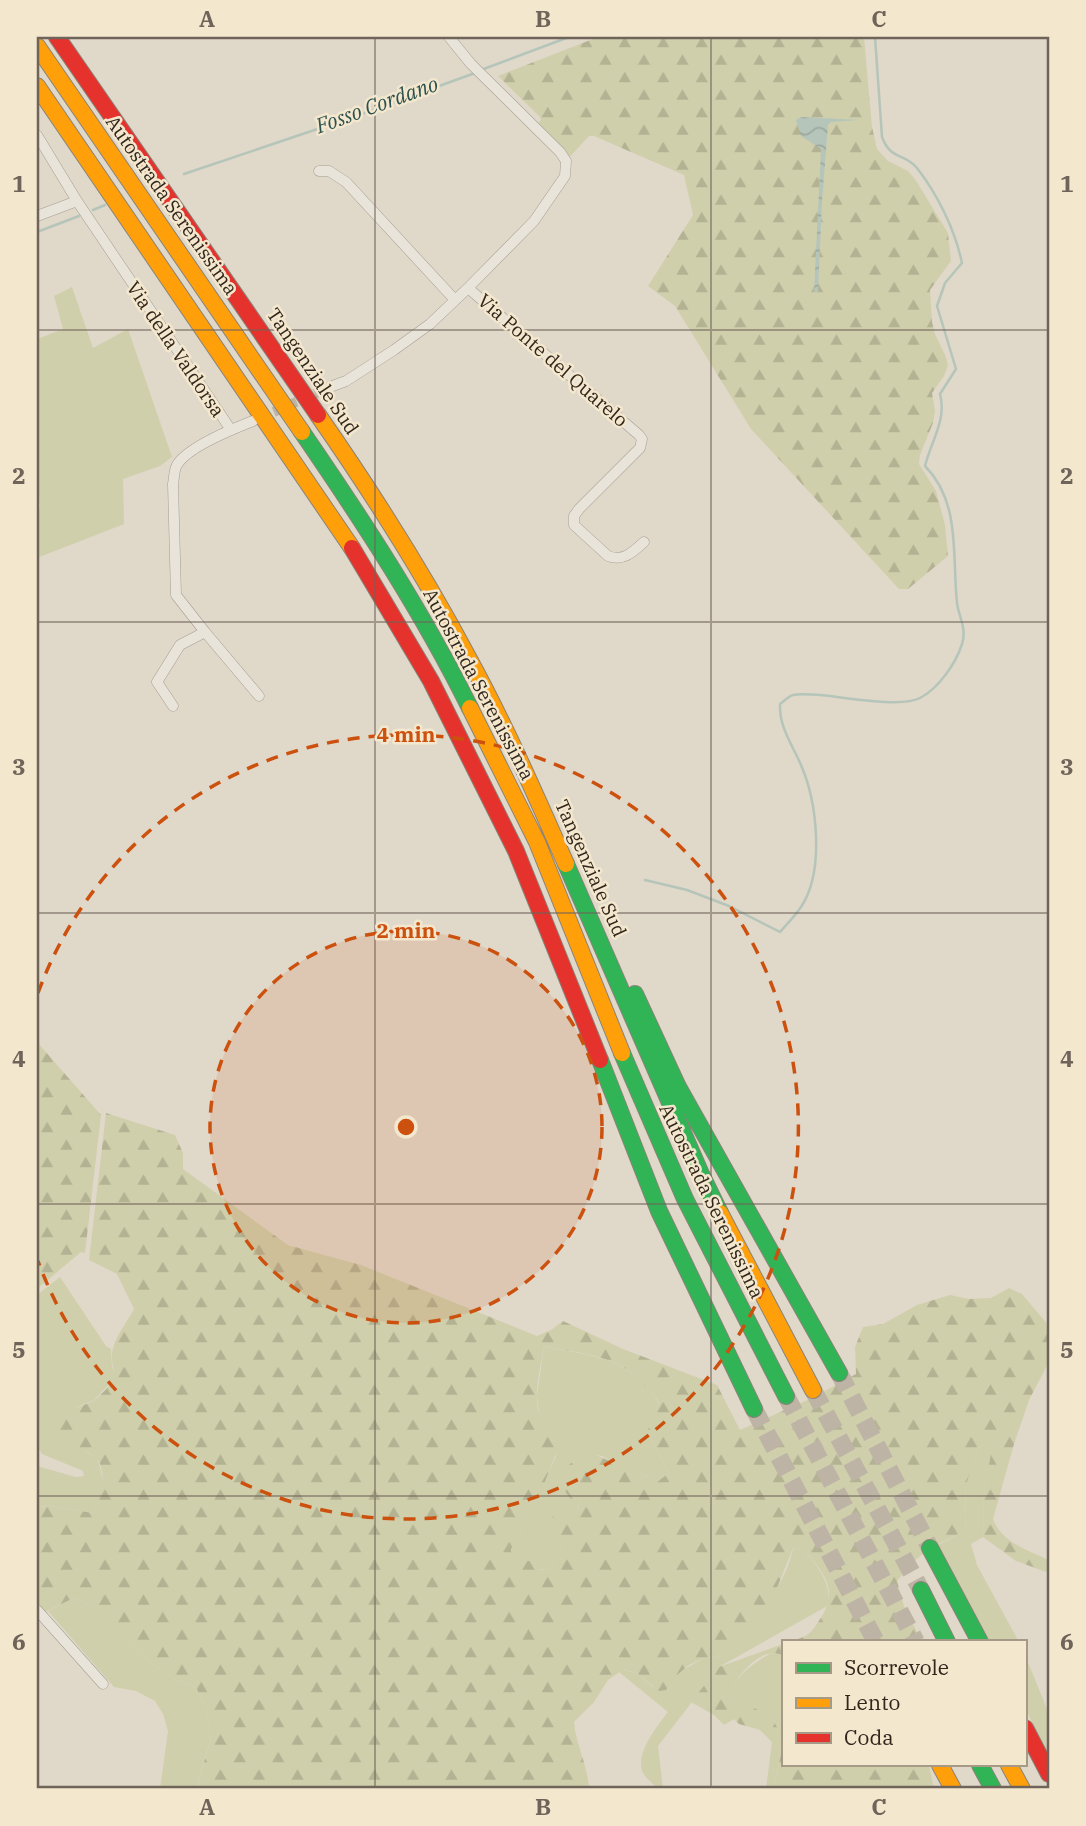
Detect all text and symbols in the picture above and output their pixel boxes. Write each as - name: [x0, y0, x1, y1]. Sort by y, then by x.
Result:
- text: A: [199, 3, 215, 33]
- text: B: [535, 3, 551, 33]
- text: C: [871, 3, 887, 33]
- water label: Fosso Cordano: [311, 69, 442, 140]
- street label: Autostrada Serenissima: [101, 111, 243, 299]
- text: 1: [12, 168, 26, 198]
- text: 1: [1060, 168, 1074, 198]
- street label: Via della Valdorsa: [122, 276, 230, 422]
- street label: Via Ponte del Quarelo: [473, 288, 633, 432]
- street label: Tangenziale Sud: [262, 303, 364, 439]
- text: 2: [12, 460, 26, 490]
- text: 2: [1060, 460, 1074, 490]
- street label: Autostrada Serenissima: [418, 584, 540, 784]
- text: 4 min: [377, 720, 435, 748]
- text: 3: [12, 751, 26, 781]
- text: 3: [1060, 751, 1074, 781]
- street label: Tangenziale Sud: [550, 796, 632, 940]
- text: 2 min: [377, 916, 435, 944]
- text: 4: [12, 1043, 26, 1073]
- text: 4: [1060, 1043, 1074, 1073]
- street label: Autostrada Serenissima: [654, 1100, 770, 1302]
- centre of rings: [394, 1115, 418, 1139]
- text: 5: [12, 1334, 26, 1364]
- text: 5: [1060, 1334, 1074, 1364]
- text: 6: [12, 1626, 26, 1656]
- text: 6: [1060, 1626, 1074, 1656]
- legend: [782, 1640, 1026, 1766]
- text: Scorrevole: [844, 1653, 949, 1681]
- text: Lento: [844, 1688, 900, 1716]
- text: Coda: [844, 1723, 894, 1751]
- text: A: [199, 1791, 215, 1821]
- text: B: [535, 1791, 551, 1821]
- text: C: [871, 1791, 887, 1821]

